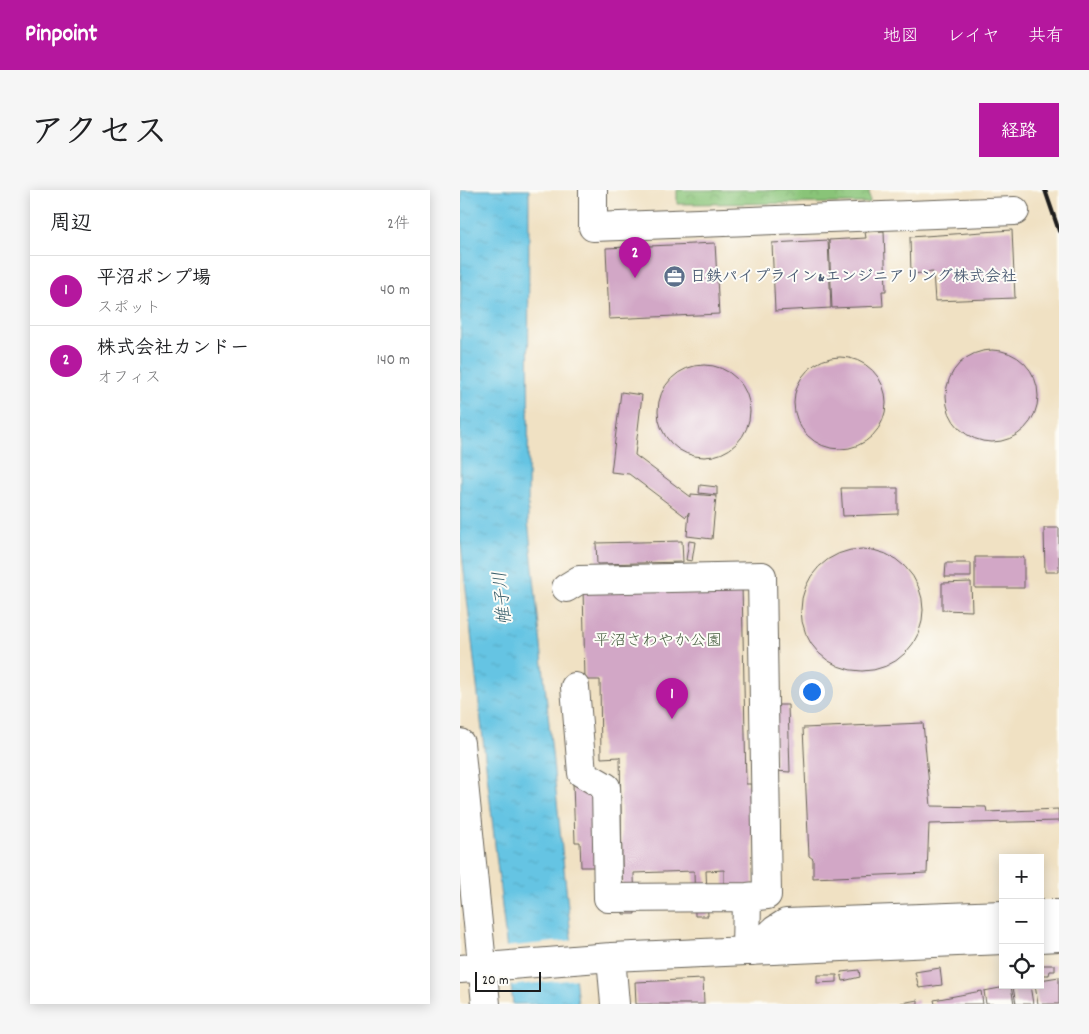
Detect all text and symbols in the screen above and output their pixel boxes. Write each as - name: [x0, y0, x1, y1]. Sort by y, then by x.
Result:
- text: Pinpoint: [25, 18, 97, 52]
- text: 地図: [883, 25, 919, 50]
- text: レイヤ: [947, 25, 1000, 50]
- text: 共有: [1028, 25, 1064, 50]
- button: 経路: [979, 103, 1059, 157]
- text: アクセス: [30, 110, 168, 160]
- text: 周辺: [50, 210, 92, 240]
- text: 2件: [387, 213, 410, 236]
- pin: 2: [619, 237, 651, 278]
- office icon: 日鉄パイプライン&エンジニアリング株式会社: [662, 265, 686, 289]
- text: 平沼ポンプ場: [97, 266, 211, 293]
- place label: 日鉄パイプライン&エンジニアリング株式会社: [690, 266, 1017, 289]
- text: 1: [64, 279, 68, 302]
- text: 40 m: [380, 279, 410, 302]
- text: スポット: [97, 297, 161, 320]
- text: 株式会社カンドー: [97, 336, 249, 363]
- text: 2: [63, 349, 70, 372]
- text: 140 m: [376, 349, 410, 372]
- text: オフィス: [97, 367, 161, 390]
- water label: 帷子川: [489, 570, 519, 626]
- park label: 平沼さわやか公園: [594, 630, 722, 653]
- pin: 1: [656, 678, 688, 719]
- your location: [799, 679, 825, 705]
- map controls: [999, 854, 1044, 989]
- button: +: [999, 854, 1044, 899]
- button: −: [999, 899, 1044, 944]
- button: locate: [999, 944, 1044, 989]
- scale bar: [475, 969, 541, 992]
- text: 20 m: [482, 971, 509, 991]

